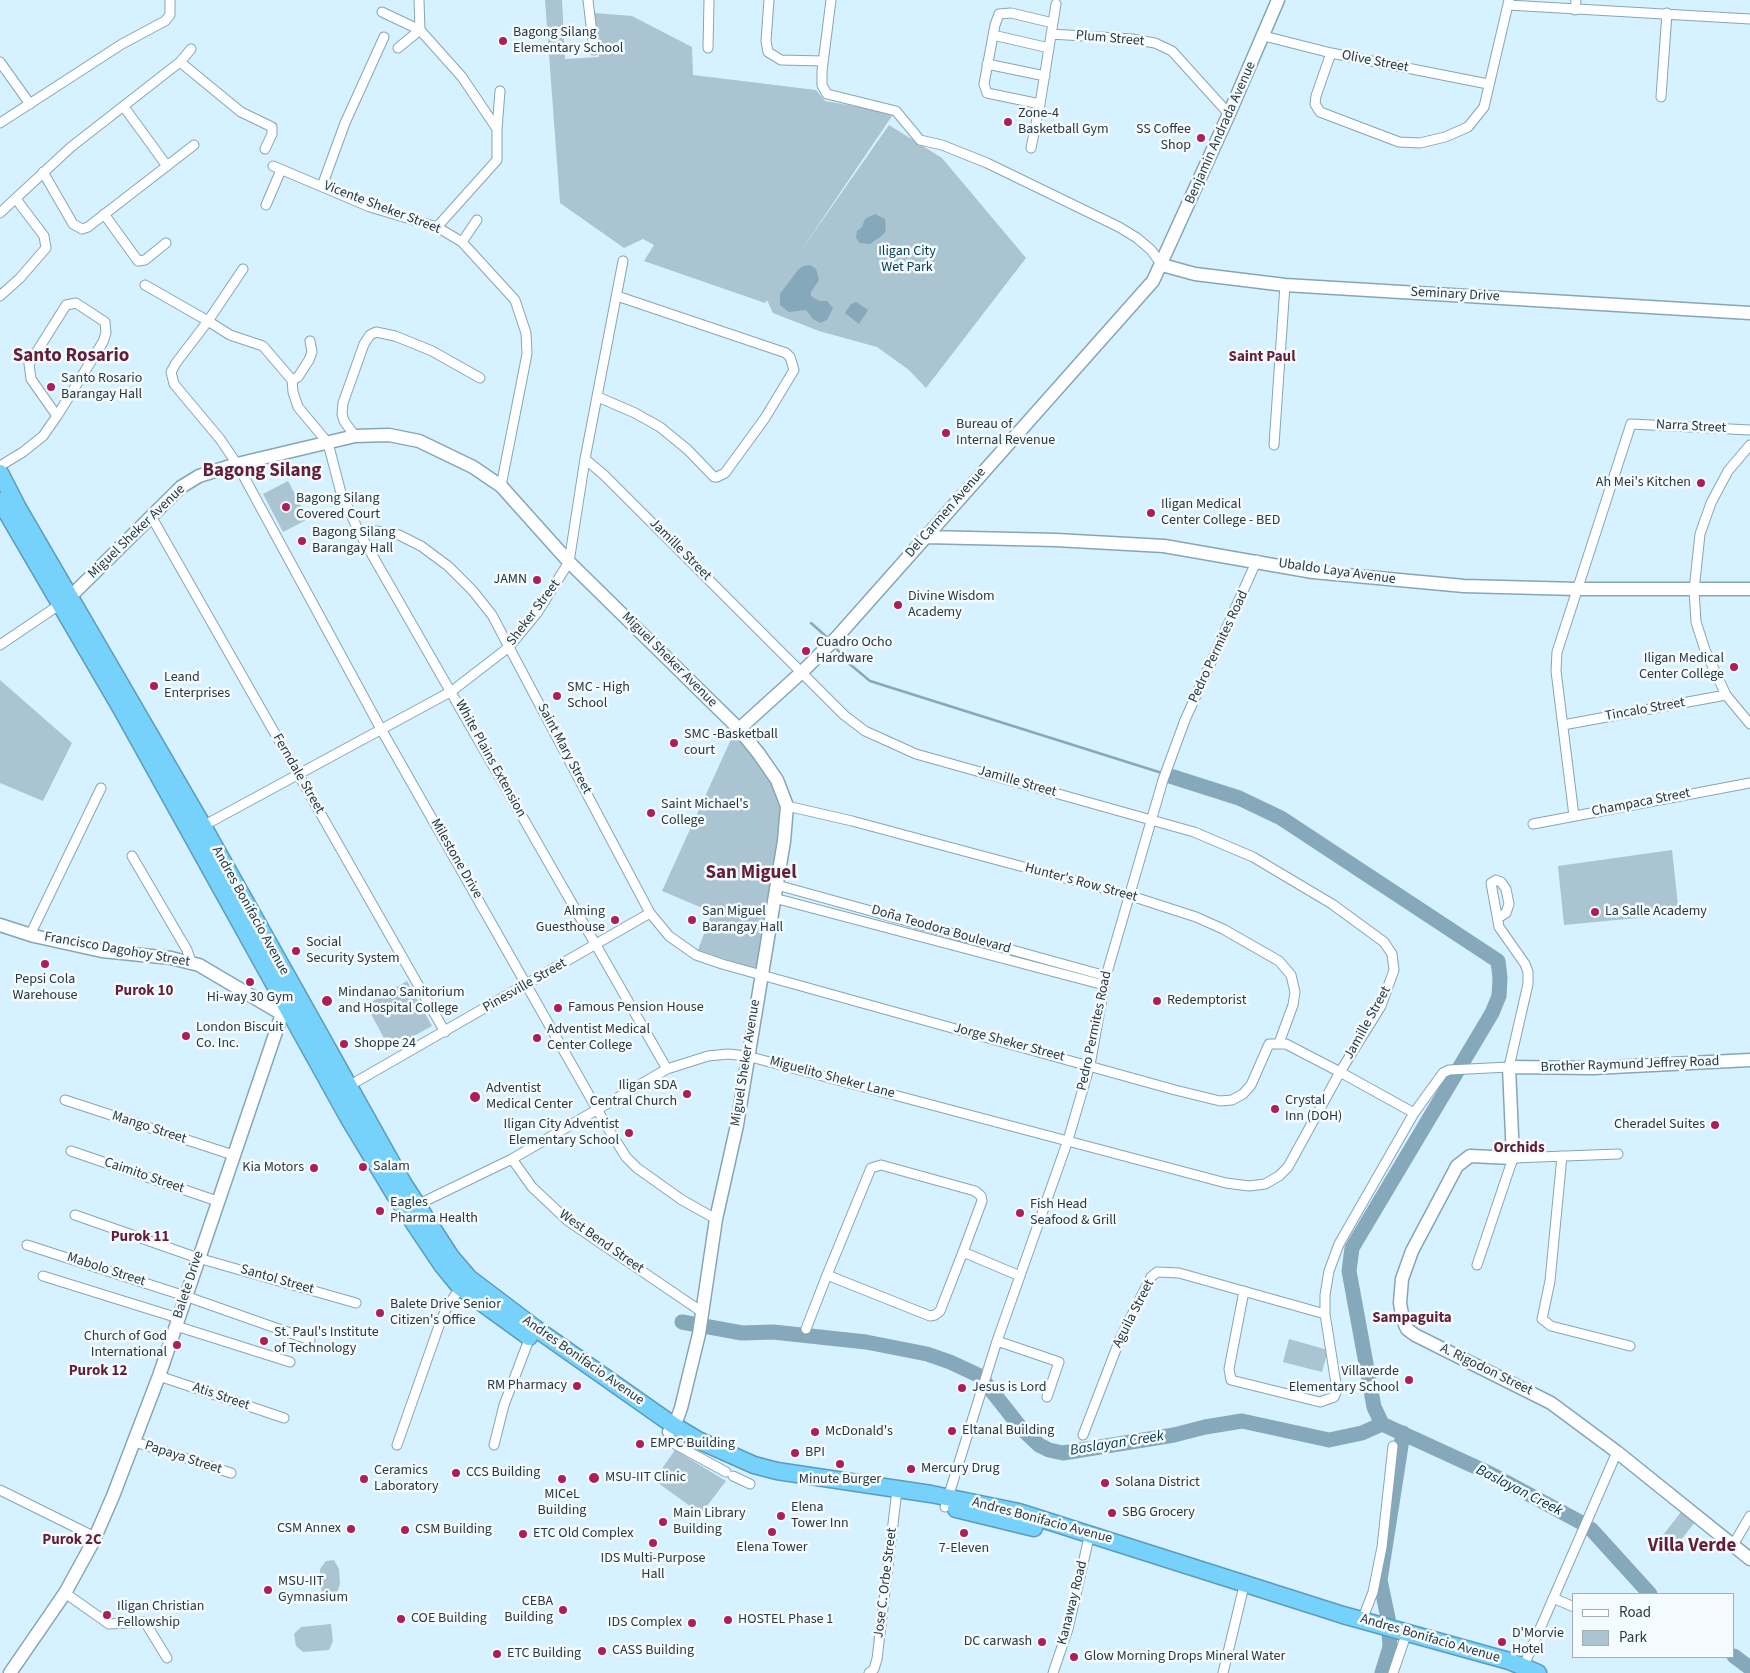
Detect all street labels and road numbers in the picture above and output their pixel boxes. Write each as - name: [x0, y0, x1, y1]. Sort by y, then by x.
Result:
- street label: Plum Street: [1075, 28, 1145, 50]
- street label: Olive Street: [1340, 47, 1410, 77]
- street label: Benjamin Andrada Avenue: [1182, 59, 1260, 207]
- street label: Vicente Sheker Street: [321, 178, 443, 238]
- street label: Seminary Drive: [1410, 284, 1500, 306]
- street label: Narra Street: [1655, 417, 1727, 437]
- street label: Del Carmen Avenue: [902, 464, 990, 562]
- street label: Miguel Sheker Avenue: [85, 481, 189, 583]
- street label: Jamille Street: [646, 516, 714, 584]
- street label: Ubaldo Laya Avenue: [1277, 555, 1397, 589]
- street label: Sheker Street: [504, 577, 564, 649]
- street label: Pedro Permites Road: [1186, 588, 1252, 706]
- street label: Miguel Sheker Avenue: [618, 609, 720, 711]
- street label: Tincalo Street: [1604, 695, 1686, 725]
- street label: White Plains Extension: [451, 698, 529, 820]
- street label: Saint Mary Street: [533, 701, 595, 797]
- street label: Ferndale Street: [268, 731, 328, 817]
- street label: Jamille Street: [976, 763, 1058, 801]
- street label: Champaca Street: [1590, 785, 1692, 821]
- street label: Milestone Drive: [426, 816, 486, 902]
- street label: Andres Bonifacio Avenue: [208, 844, 292, 978]
- street label: Hunter's Row Street: [1023, 860, 1139, 906]
- street label: Doña Teodora Boulevard: [869, 902, 1013, 958]
- street label: Francisco Dagohoy Street: [43, 929, 191, 971]
- street label: Pinesville Street: [480, 955, 570, 1017]
- street label: Pedro Permites Road: [1074, 970, 1116, 1092]
- street label: Jamille Street: [1341, 984, 1395, 1062]
- street label: Miguel Sheker Avenue: [728, 998, 764, 1128]
- street label: Jorge Sheker Street: [952, 1020, 1066, 1066]
- street label: Miguelito Sheker Lane: [768, 1053, 896, 1103]
- street label: Brother Raymund Jeffrey Road: [1540, 1053, 1720, 1077]
- street label: Mango Street: [110, 1108, 188, 1148]
- street label: Caimito Street: [102, 1154, 186, 1198]
- street label: West Bend Street: [555, 1207, 647, 1277]
- street label: Mabolo Street: [65, 1249, 147, 1291]
- street label: Balete Drive: [170, 1249, 208, 1321]
- street label: Santol Street: [238, 1261, 316, 1299]
- street label: Aguila Street: [1110, 1277, 1158, 1351]
- street label: Andres Bonifacio Avenue: [519, 1313, 647, 1409]
- street label: A. Rigodon Street: [1437, 1340, 1535, 1400]
- street label: Atis Street: [190, 1379, 252, 1415]
- street label: Papaya Street: [142, 1438, 224, 1478]
- street label: Andres Bonifacio Avenue: [970, 1494, 1114, 1548]
- street label: Jose C. Orbe Street: [871, 1527, 901, 1639]
- street label: Kanaway Road: [1054, 1559, 1092, 1647]
- street label: Andres Bonifacio Avenue: [1358, 1611, 1502, 1667]

